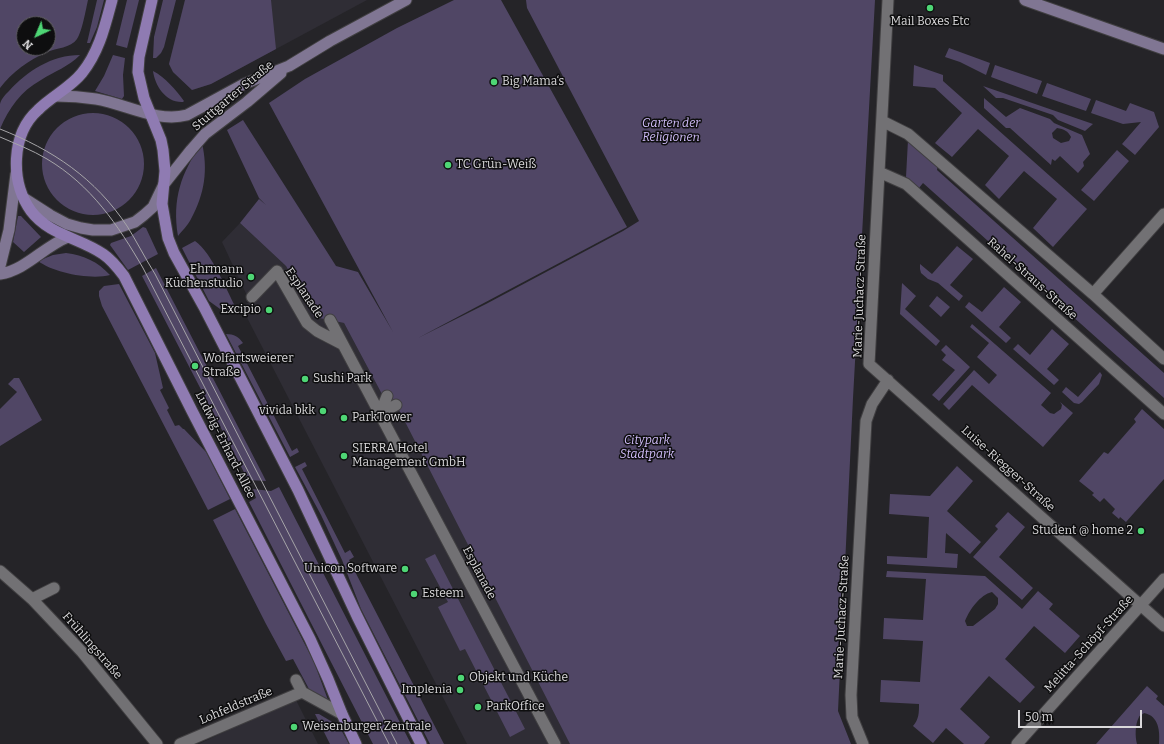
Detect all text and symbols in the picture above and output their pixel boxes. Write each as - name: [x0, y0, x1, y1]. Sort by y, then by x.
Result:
- marker: Mail Boxes Etc: [925, 3, 935, 13]
- place label: Mail Boxes Etc: [890, 15, 970, 29]
- north arrow: [16, 16, 56, 56]
- text: N: [20, 37, 36, 52]
- street label: Stuttgarter Straße: [190, 58, 276, 134]
- place label: Big Mama‘s: [502, 75, 564, 89]
- marker: Big Mama‘s: [489, 77, 499, 87]
- park label: Garten der Religionen: [642, 117, 700, 145]
- place label: TC Grün-Weiß: [456, 158, 536, 172]
- marker: TC Grün-Weiß: [443, 160, 453, 170]
- street label: Marie-Juchacz-Straße: [851, 234, 869, 358]
- street label: Rahel-Straus-Straße: [984, 235, 1080, 323]
- place label: Ehrmann Küchenstudio: [165, 263, 243, 291]
- street label: Esplanade: [282, 265, 326, 321]
- marker: Ehrmann Küchenstudio: [246, 272, 256, 282]
- place label: Excipio: [220, 303, 261, 317]
- marker: Excipio: [264, 305, 274, 315]
- place label: Wolfartsweierer Straße: [203, 352, 293, 380]
- marker: Wolfartsweierer Straße: [190, 361, 200, 371]
- place label: Sushi Park: [313, 372, 372, 386]
- marker: Sushi Park: [300, 374, 310, 384]
- street label: Ludwig-Erhard-Allee: [192, 389, 258, 501]
- place label: vivida bkk: [259, 404, 315, 418]
- marker: vivida bkk: [318, 406, 328, 416]
- place label: ParkTower: [352, 411, 412, 425]
- marker: ParkTower: [339, 413, 349, 423]
- street label: Luise-Riegger-Straße: [958, 423, 1058, 515]
- park label: Citypark Stadtpark: [620, 434, 674, 462]
- place label: SIERRA Hotel Management GmbH: [352, 442, 465, 470]
- marker: SIERRA Hotel Management GmbH: [339, 451, 349, 461]
- place label: Student @ home 2: [1032, 524, 1133, 538]
- marker: Student @ home 2: [1136, 526, 1146, 536]
- street label: Esplanade: [459, 544, 499, 602]
- street label: Marie-Juchacz-Straße: [832, 555, 852, 679]
- place label: Unicon Software: [304, 562, 397, 576]
- marker: Unicon Software: [400, 564, 410, 574]
- place label: Esteem: [422, 587, 464, 601]
- marker: Esteem: [409, 589, 419, 599]
- street label: Melitta-Schöpf-Straße: [1042, 592, 1136, 696]
- street label: Frühlingstraße: [59, 610, 125, 682]
- place label: Objekt und Küche: [469, 671, 568, 685]
- marker: Objekt und Küche: [456, 673, 466, 683]
- place label: Implenia: [402, 683, 452, 697]
- street label: Lohfeldstraße: [197, 684, 275, 728]
- marker: Implenia: [455, 685, 465, 695]
- place label: ParkOffice: [486, 700, 544, 714]
- marker: ParkOffice: [473, 702, 483, 712]
- scale bar: [1020, 702, 1144, 728]
- text: 50 m: [1025, 710, 1053, 724]
- place label: Weisenburger Zentrale: [302, 720, 431, 734]
- marker: Weisenburger Zentrale: [289, 722, 299, 732]

